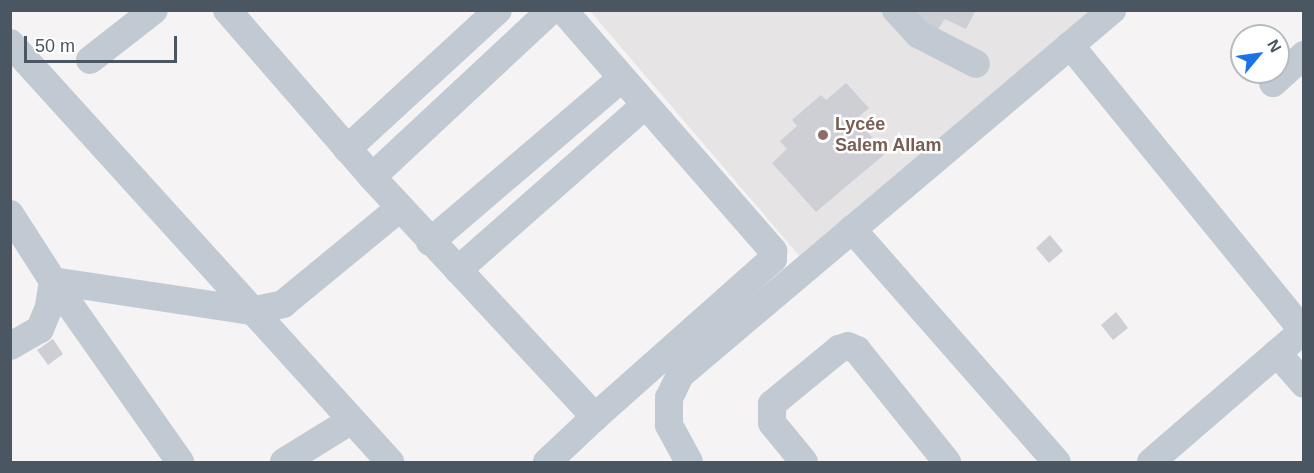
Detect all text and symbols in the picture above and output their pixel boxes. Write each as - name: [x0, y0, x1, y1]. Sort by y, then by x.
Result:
- scale bar: [27, 24, 180, 62]
- north arrow: [1230, 24, 1290, 84]
- text: 50 m: [35, 36, 75, 56]
- text: N: [1264, 37, 1285, 55]
- place label: Lycée Salem Allam: [835, 114, 942, 156]
- marker: Lycée Salem Allam: [816, 128, 830, 142]

